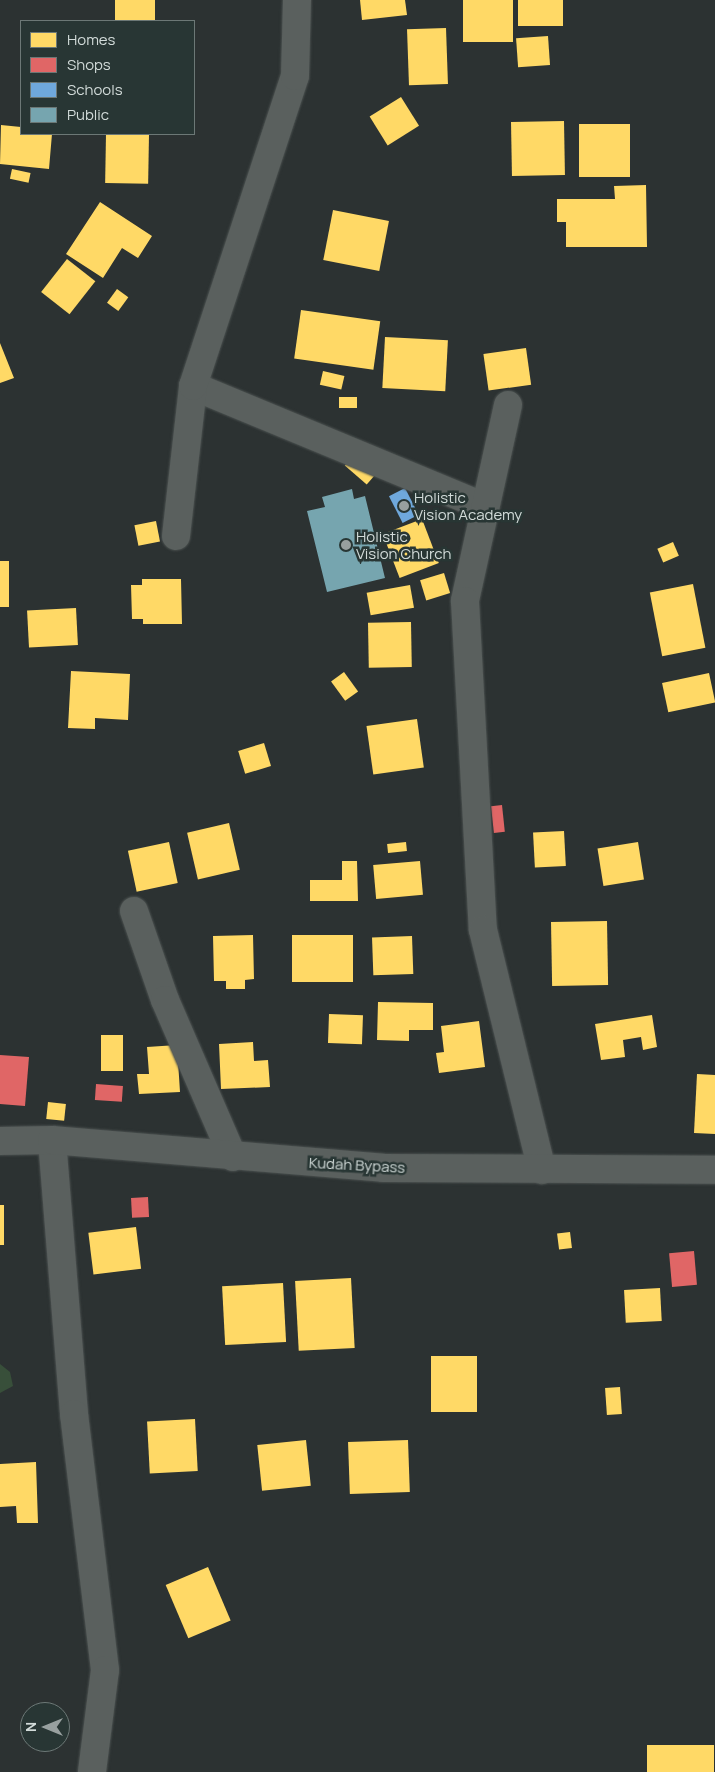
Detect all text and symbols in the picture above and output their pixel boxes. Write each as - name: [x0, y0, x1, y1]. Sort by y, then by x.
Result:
- legend: [20, 20, 195, 135]
- text: Homes: [67, 29, 115, 50]
- text: Shops: [67, 54, 111, 75]
- text: Schools: [67, 79, 123, 100]
- text: Public: [67, 104, 109, 125]
- place label: Holistic Vision Academy: [414, 488, 522, 523]
- marker: Holistic Vision Academy: [398, 500, 410, 512]
- place label: Holistic Vision Church: [356, 527, 451, 562]
- marker: Holistic Vision Church: [340, 539, 352, 551]
- street label: Kudah Bypass: [308, 1153, 406, 1177]
- north arrow: [20, 1702, 70, 1752]
- text: N: [21, 1722, 40, 1732]

